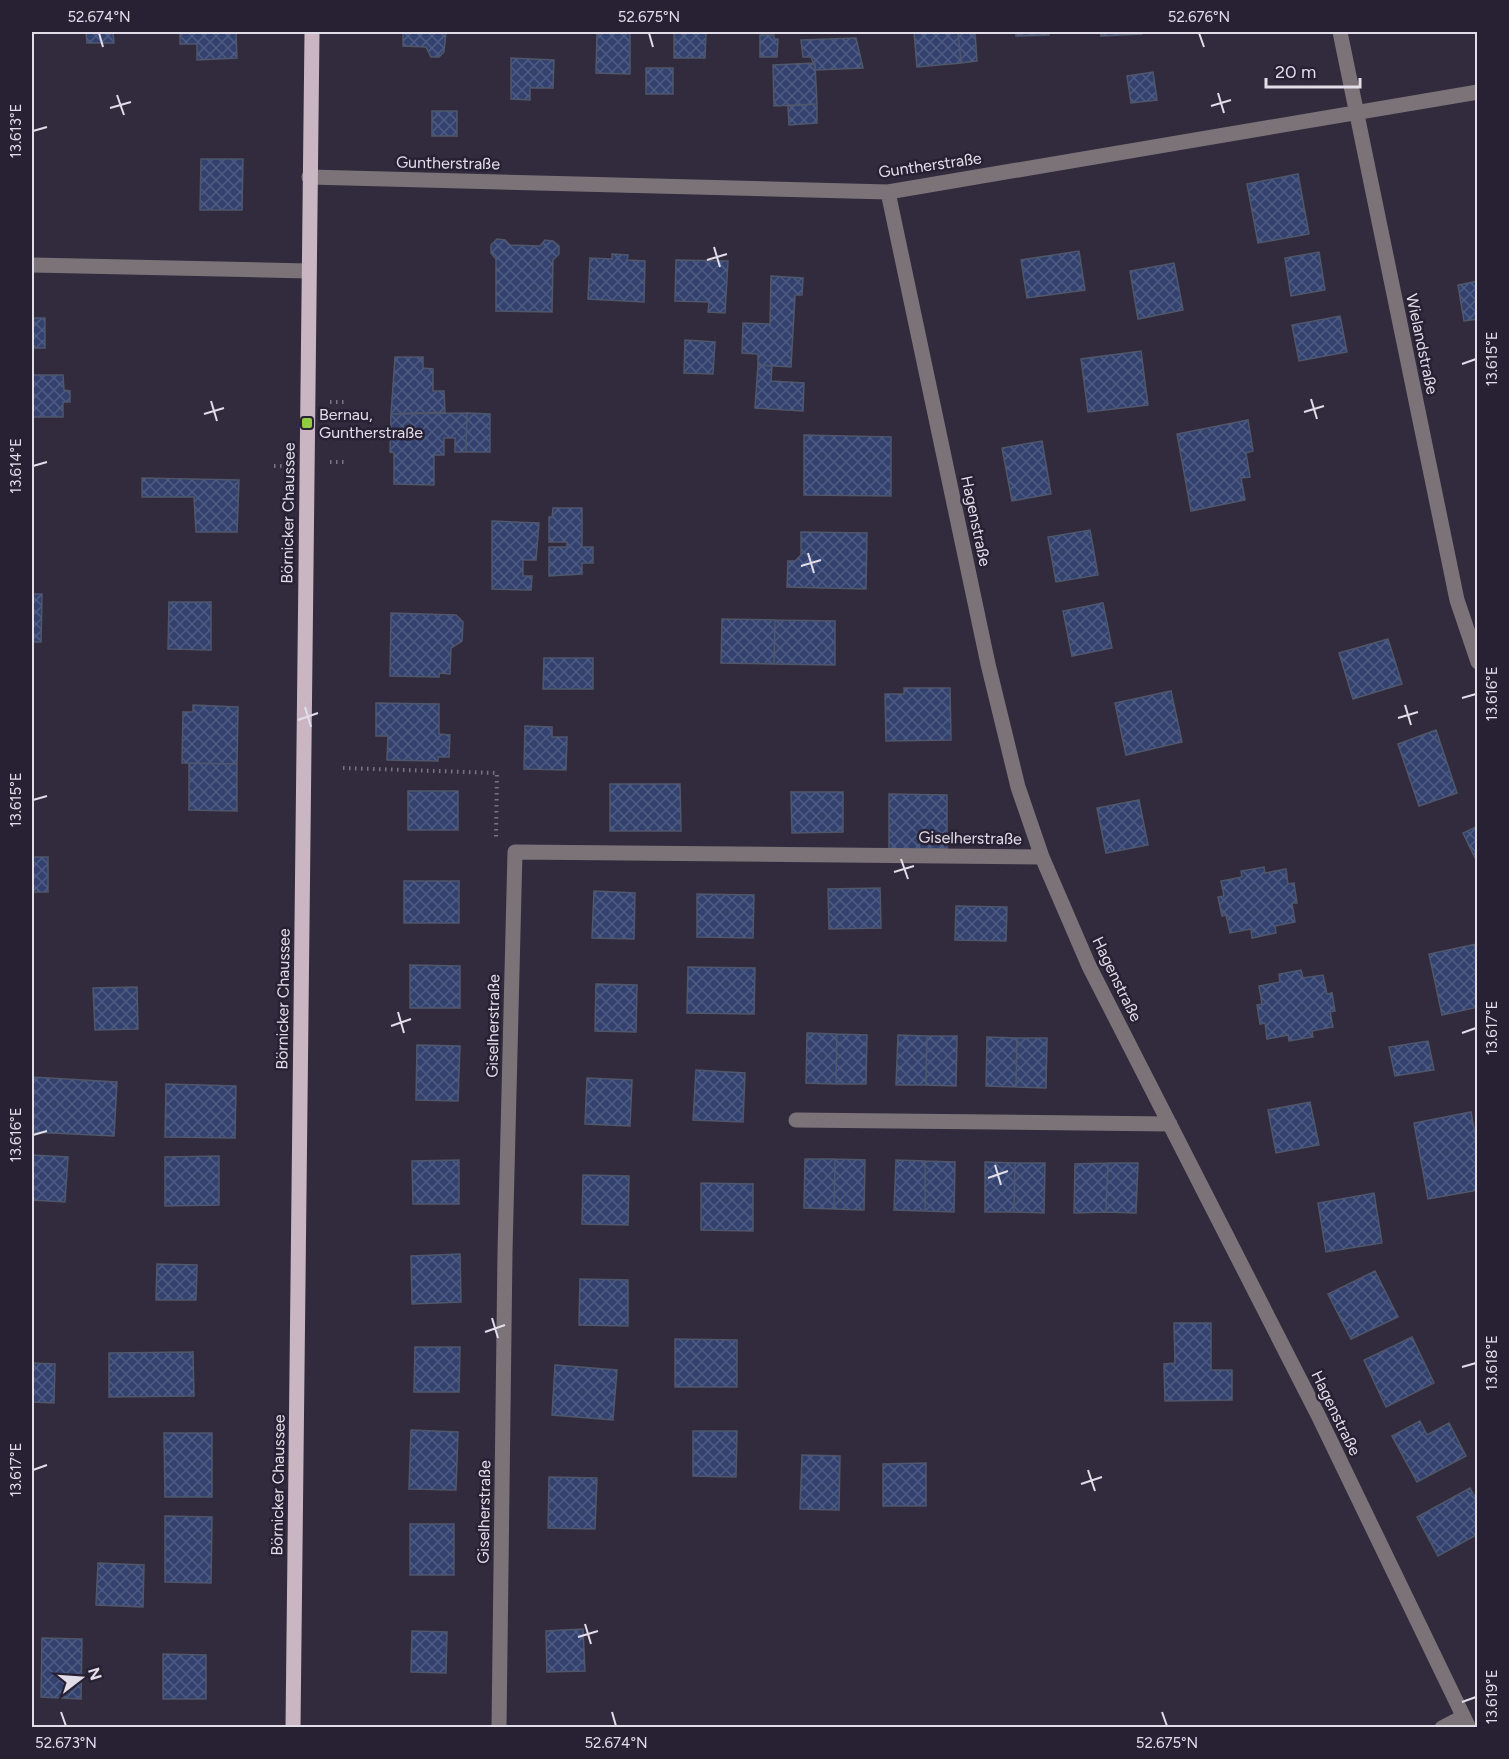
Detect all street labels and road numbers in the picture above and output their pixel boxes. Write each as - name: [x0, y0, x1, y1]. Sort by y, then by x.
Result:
- street label: Guntherstraße: [877, 148, 983, 182]
- street label: Guntherstraße: [396, 153, 500, 173]
- street label: Wielandstraße: [1402, 292, 1442, 396]
- street label: Börnicker Chaussee: [277, 442, 299, 584]
- street label: Hagenstraße: [957, 474, 995, 568]
- street label: Giselherstraße: [918, 828, 1022, 848]
- street label: Börnicker Chaussee: [272, 928, 294, 1070]
- street label: Hagenstraße: [1088, 933, 1146, 1025]
- street label: Giselherstraße: [483, 974, 503, 1078]
- street label: Hagenstraße: [1307, 1367, 1365, 1459]
- street label: Börnicker Chaussee: [267, 1414, 289, 1556]
- street label: Giselherstraße: [474, 1460, 494, 1564]

